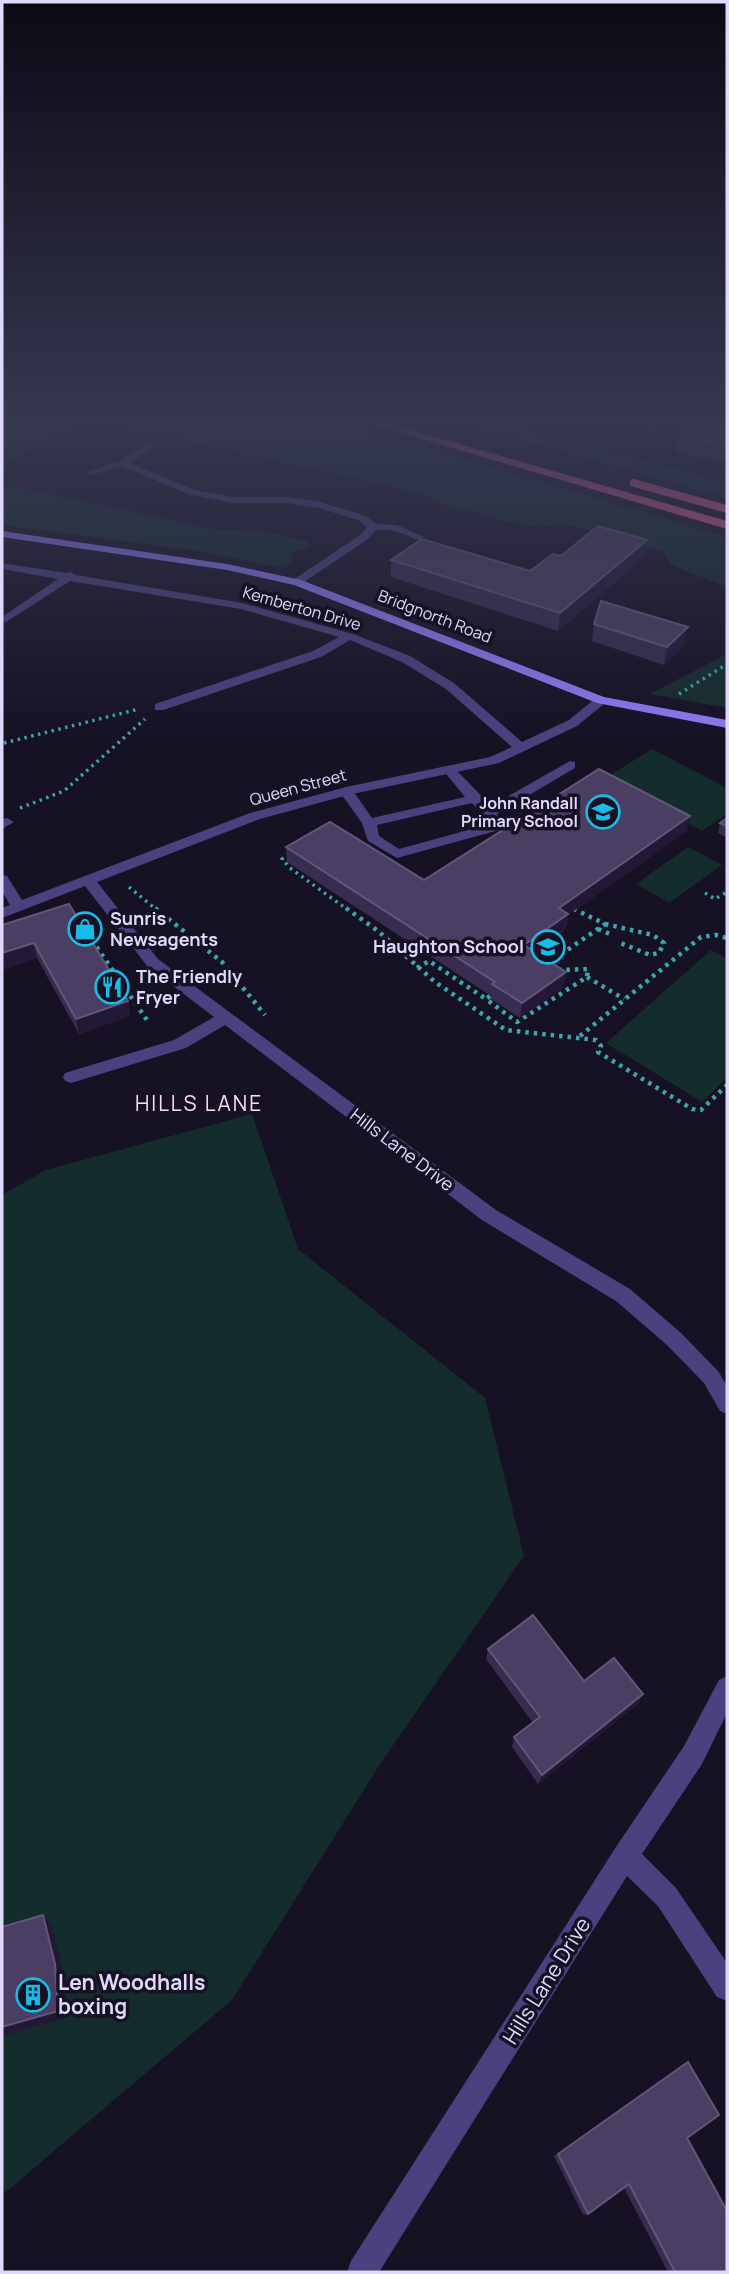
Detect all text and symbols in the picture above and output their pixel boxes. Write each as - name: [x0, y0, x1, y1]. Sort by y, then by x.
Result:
- street label: Kemberton Drive: [240, 581, 364, 635]
- street label: Bridgnorth Road: [375, 584, 495, 648]
- street label: Queen Street: [247, 764, 349, 810]
- place label: John Randall Primary School: [461, 792, 578, 832]
- school or university icon: John Randall Primary School: [584, 793, 622, 831]
- place label: Sunris Newsagents: [110, 906, 218, 951]
- shop icon: Sunris Newsagents: [66, 910, 104, 948]
- school or university icon: Haughton School: [529, 928, 567, 966]
- place label: Haughton School: [373, 934, 524, 958]
- place label: The Friendly Fryer: [136, 964, 242, 1009]
- restaurant icon: The Friendly Fryer: [93, 968, 131, 1006]
- district label: HILLS LANE: [135, 1089, 263, 1117]
- street label: Hills Lane Drive: [346, 1102, 459, 1196]
- street label: Hills Lane Drive: [496, 1912, 596, 2049]
- place label: Len Woodhalls boxing: [58, 1968, 205, 2020]
- building icon: Len Woodhalls boxing: [14, 1976, 52, 2014]

